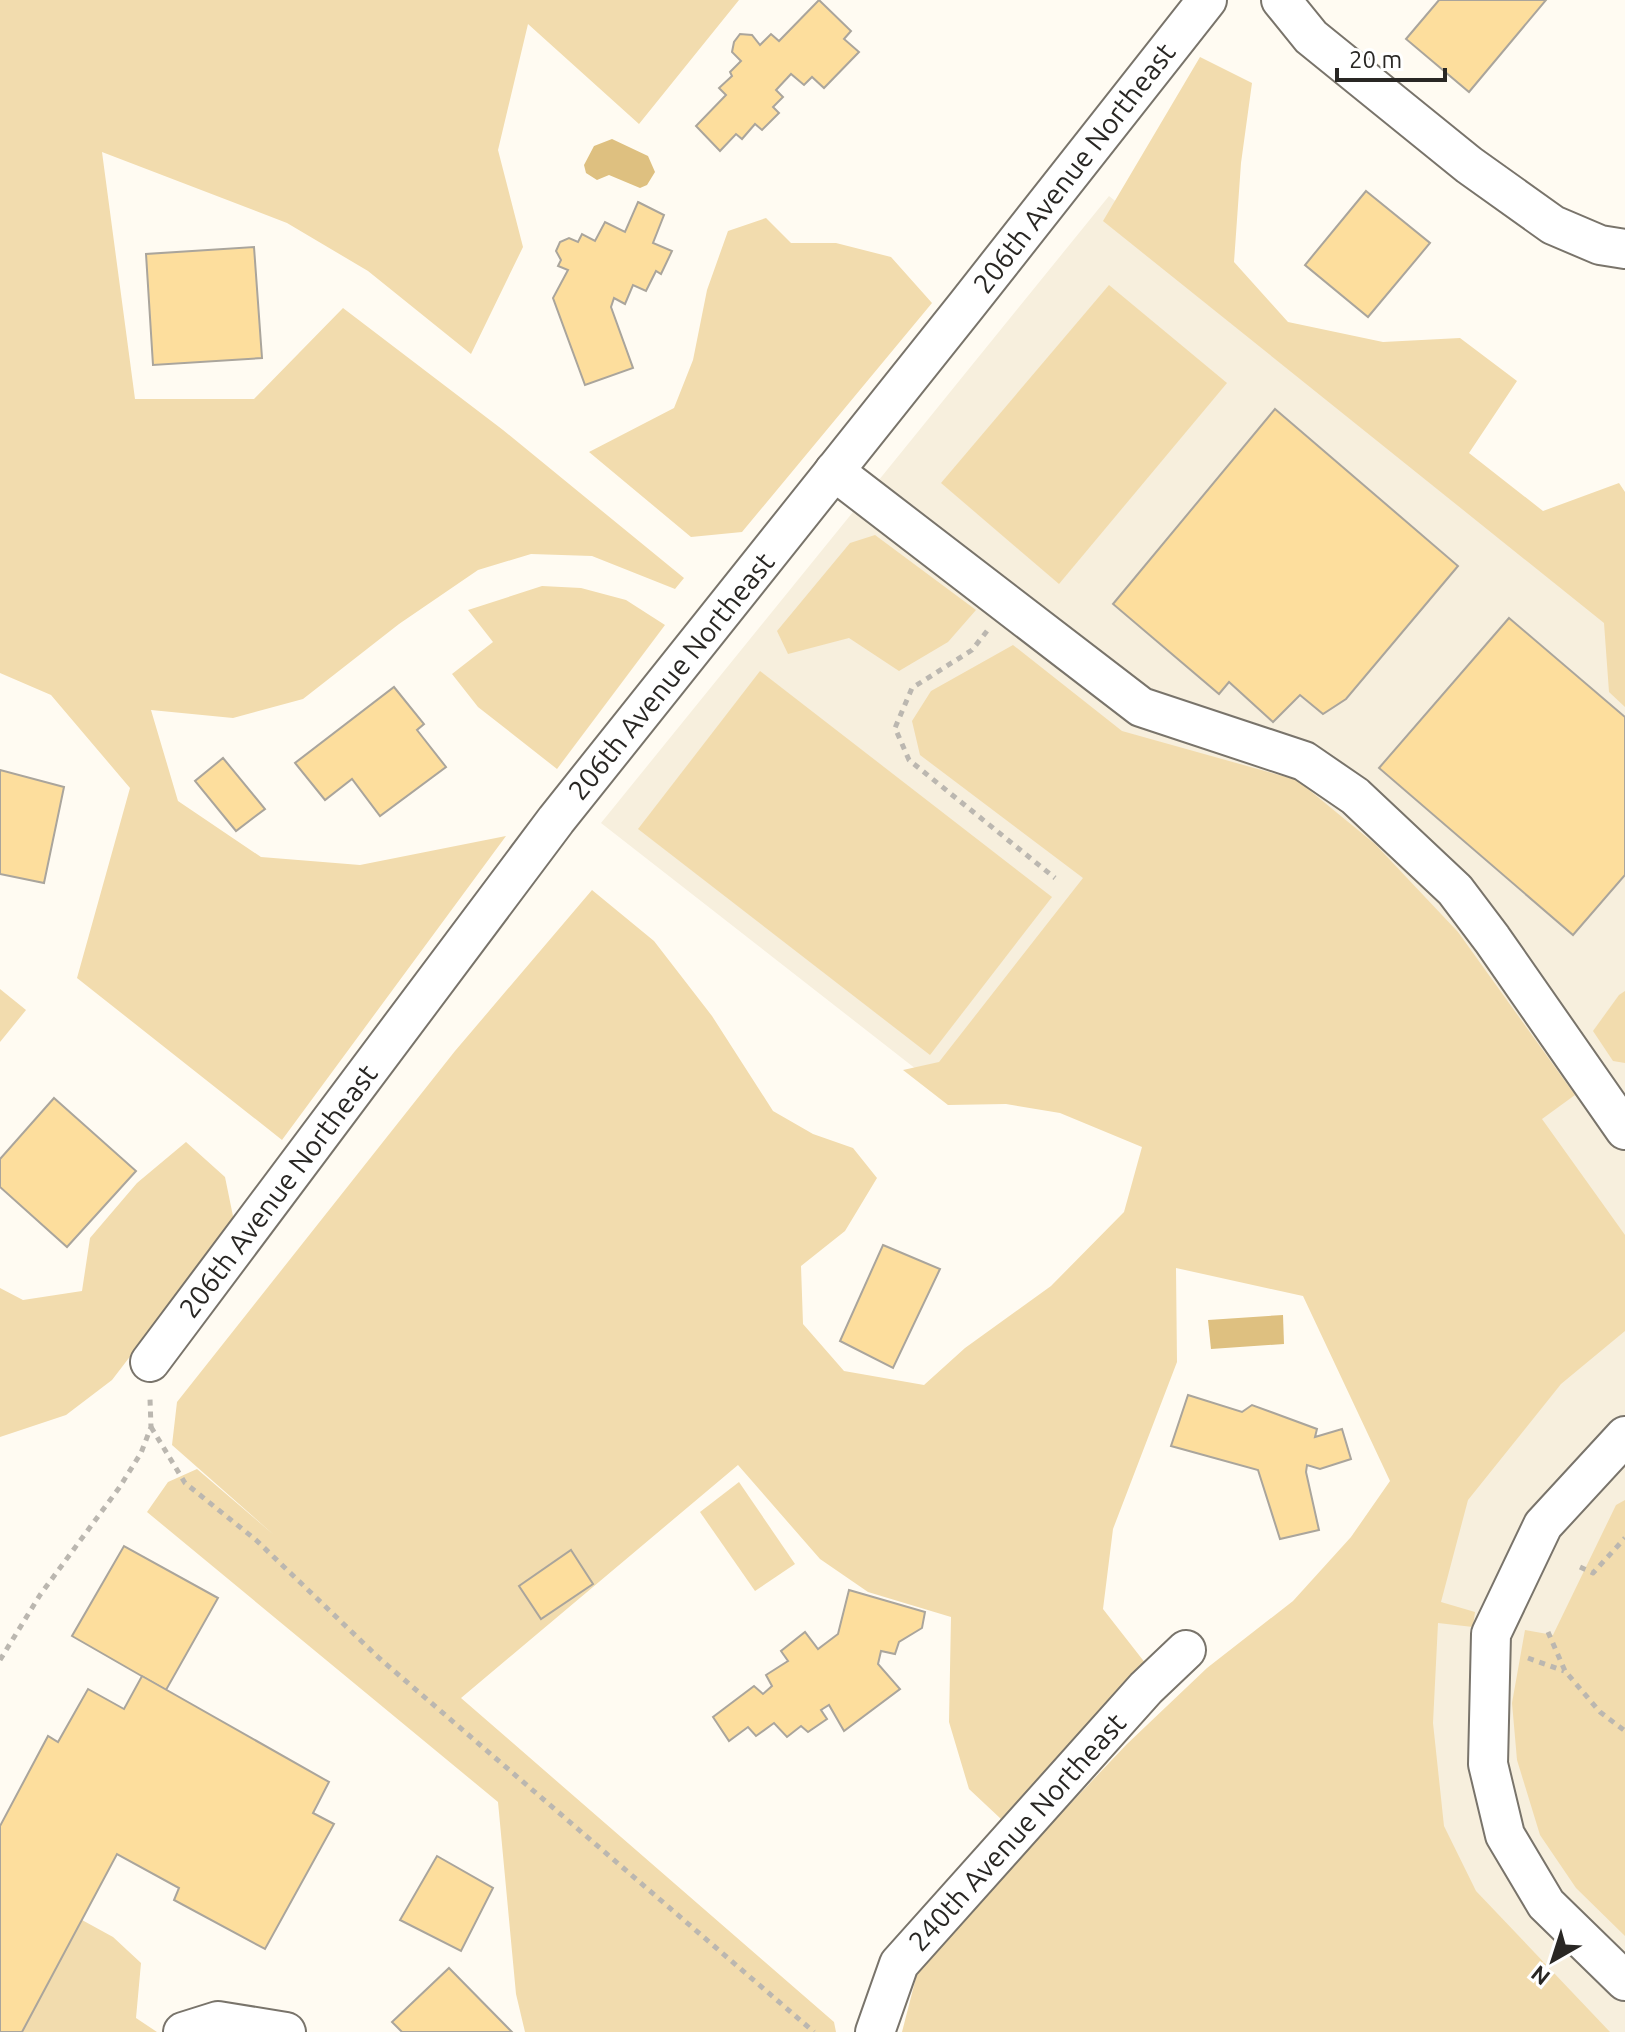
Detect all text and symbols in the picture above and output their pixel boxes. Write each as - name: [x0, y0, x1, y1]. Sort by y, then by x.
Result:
- scale bar: [1337, 32, 1445, 82]
- street label: 206th Avenue Northeast: [966, 37, 1181, 299]
- text: 20 m: [1349, 46, 1402, 73]
- street label: 206th Avenue Northeast: [561, 546, 780, 805]
- street label: 206th Avenue Northeast: [172, 1058, 383, 1323]
- street label: 240th Avenue Northeast: [902, 1707, 1131, 1957]
- north arrow: [1513, 1920, 1593, 2000]
- text: N: [1526, 1961, 1554, 1991]

